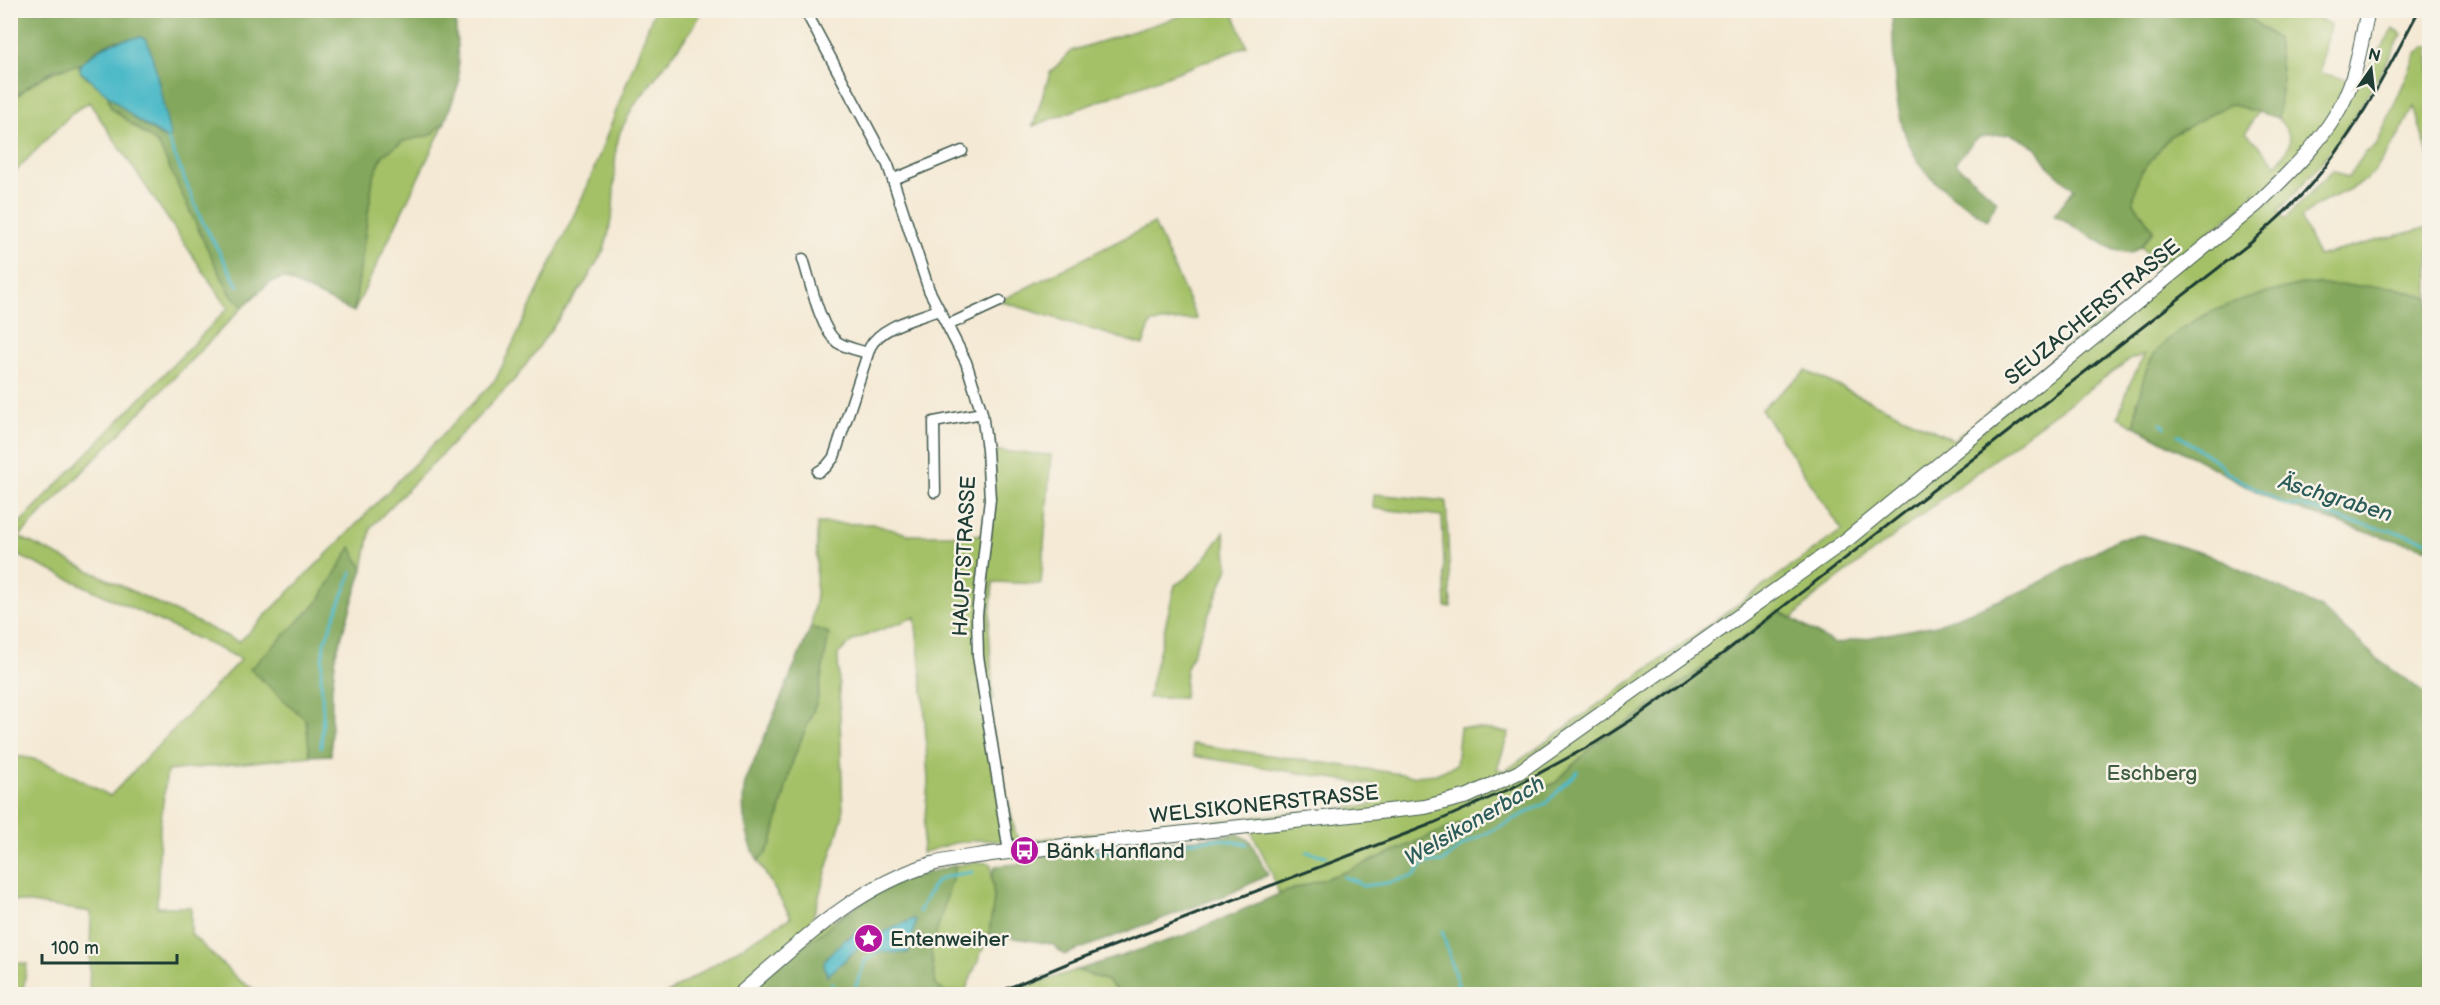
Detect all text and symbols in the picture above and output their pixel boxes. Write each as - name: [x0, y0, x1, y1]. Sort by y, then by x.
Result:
- north arrow: [2341, 39, 2401, 99]
- text: N: [2366, 45, 2382, 67]
- street label: SEUZACHERSTRASSE: [2000, 234, 2185, 391]
- water label: Äschgraben: [2275, 468, 2396, 528]
- street label: HAUPTSTRASSE: [948, 475, 981, 637]
- park label: Eschberg: [2107, 761, 2197, 786]
- water label: Welsikonerbach: [1400, 770, 1550, 872]
- street label: WELSIKONERSTRASSE: [1148, 780, 1380, 829]
- bus stop icon: Bänk Hanfland: [1009, 835, 1041, 867]
- place label: Bänk Hanfland: [1046, 839, 1185, 864]
- place icon: Entenweiher: [853, 923, 885, 955]
- scale bar: [42, 927, 177, 965]
- place label: Entenweiher: [890, 927, 1009, 952]
- text: 100 m: [51, 938, 99, 959]

